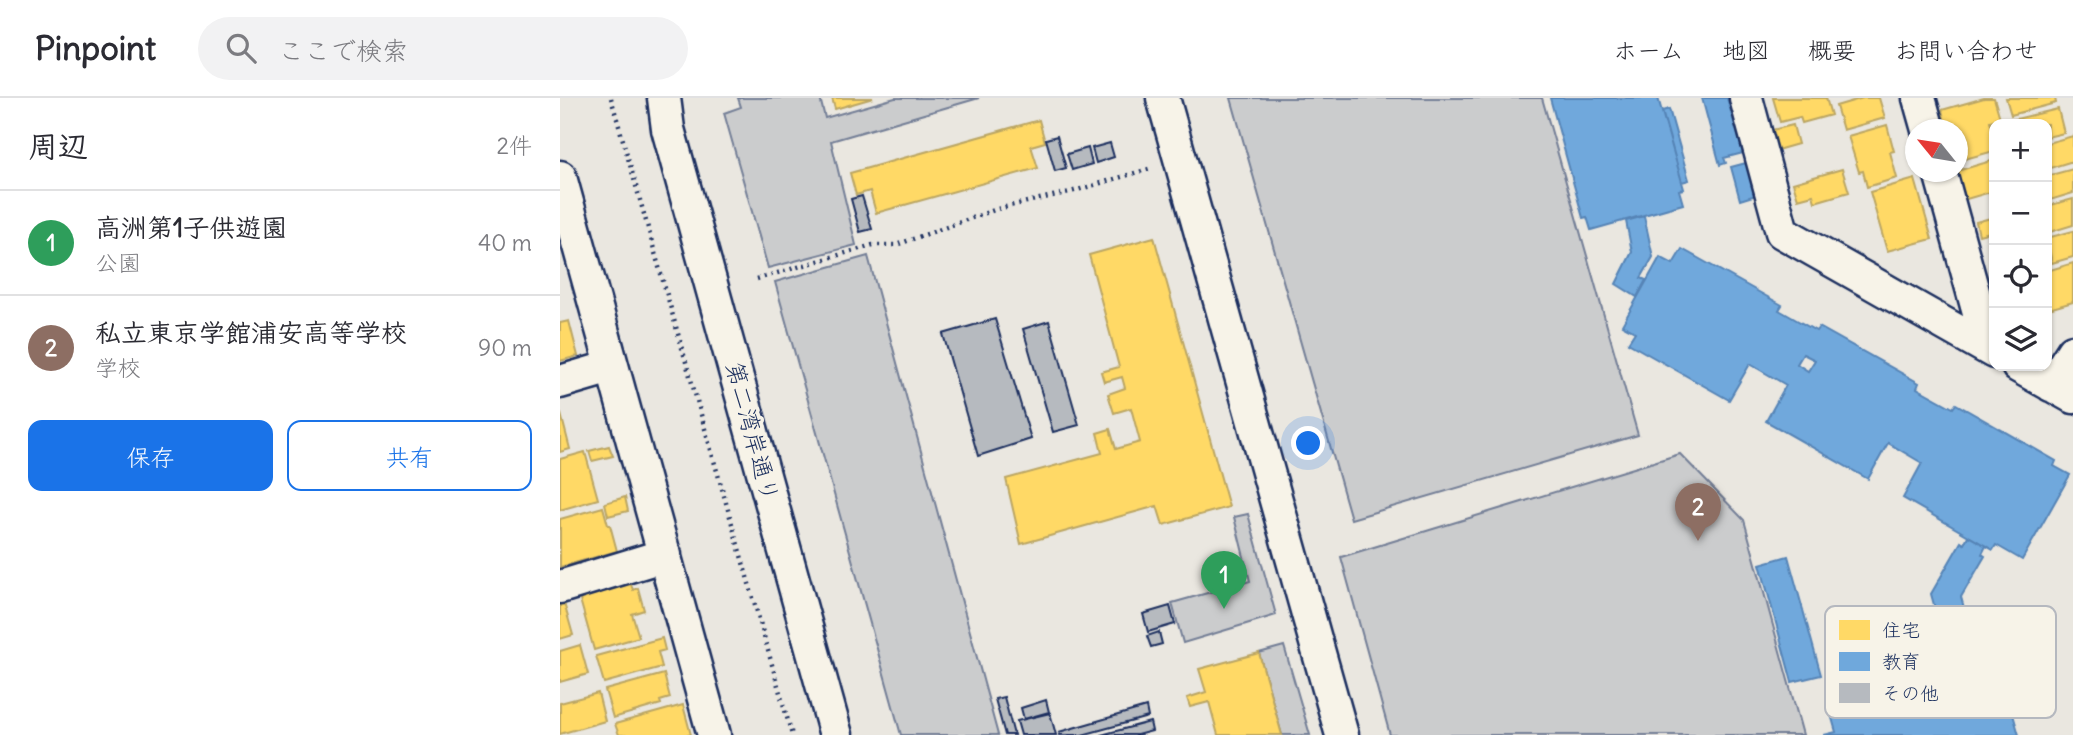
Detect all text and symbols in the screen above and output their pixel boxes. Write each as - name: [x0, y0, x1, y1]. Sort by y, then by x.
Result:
- search box: [198, 17, 688, 80]
- text: Pinpoint: [35, 27, 156, 69]
- icon: search: [222, 29, 260, 67]
- text: ここで検索: [278, 34, 408, 67]
- text: ホーム: [1613, 35, 1684, 65]
- text: 地図: [1722, 35, 1770, 65]
- text: 概要: [1808, 35, 1856, 65]
- text: お問い合わせ: [1894, 35, 2038, 65]
- north arrow: [1905, 119, 1968, 182]
- map controls: [1989, 119, 2052, 371]
- button: +: [1989, 119, 2052, 182]
- text: 周辺: [28, 127, 88, 165]
- text: 2件: [496, 131, 532, 160]
- button: −: [1989, 182, 2052, 245]
- text: 高洲第1子供遊園: [95, 211, 287, 244]
- text: 1: [46, 228, 56, 257]
- text: 40 m: [478, 228, 532, 257]
- button: locate: [1989, 245, 2052, 308]
- text: 公園: [95, 248, 141, 277]
- button: layers: [1989, 308, 2052, 371]
- text: 私立東京学館浦安高等学校: [95, 316, 407, 349]
- text: 2: [45, 333, 57, 362]
- text: 90 m: [478, 333, 532, 362]
- text: 学校: [95, 353, 141, 382]
- street label: 第二湾岸通り: [720, 358, 786, 505]
- button: 保存: [28, 420, 273, 491]
- button: 共有: [287, 420, 532, 491]
- your location: [1291, 426, 1325, 460]
- pin: 2: [1675, 483, 1721, 541]
- pin: 1: [1201, 551, 1247, 609]
- legend: [1825, 606, 2056, 718]
- text: 住宅: [1882, 618, 1920, 642]
- text: 教育: [1882, 649, 1920, 673]
- text: その他: [1882, 681, 1939, 705]

